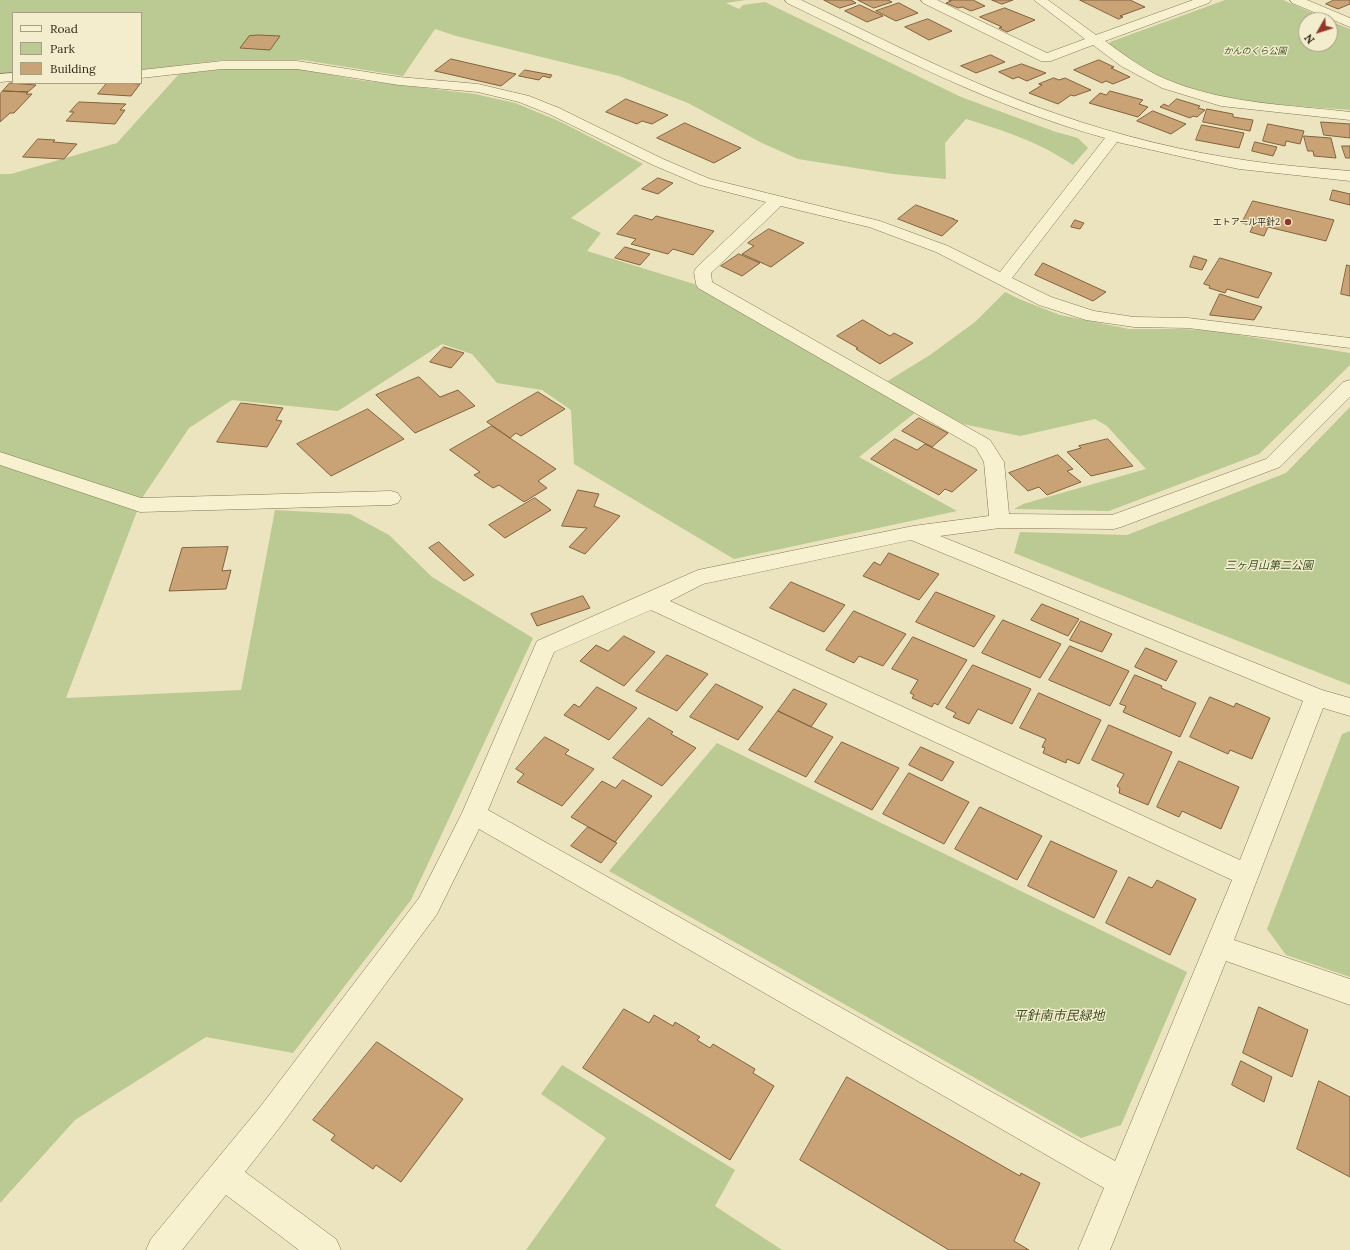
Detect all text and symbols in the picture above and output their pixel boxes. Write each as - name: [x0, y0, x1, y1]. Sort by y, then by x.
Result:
- legend: [12, 12, 142, 84]
- north arrow: [1298, 12, 1338, 52]
- text: Road: [50, 21, 78, 36]
- text: N: [1301, 31, 1318, 47]
- text: Park: [50, 41, 75, 56]
- park label: かんのくら公園: [1224, 46, 1286, 56]
- text: Building: [50, 61, 96, 76]
- place label: エトアール平針2: [1213, 217, 1280, 227]
- marker: エトアール平針2: [1283, 217, 1293, 227]
- park label: 三ヶ月山第二公園: [1225, 559, 1313, 573]
- park label: 平針南市民緑地: [1014, 1008, 1104, 1024]

